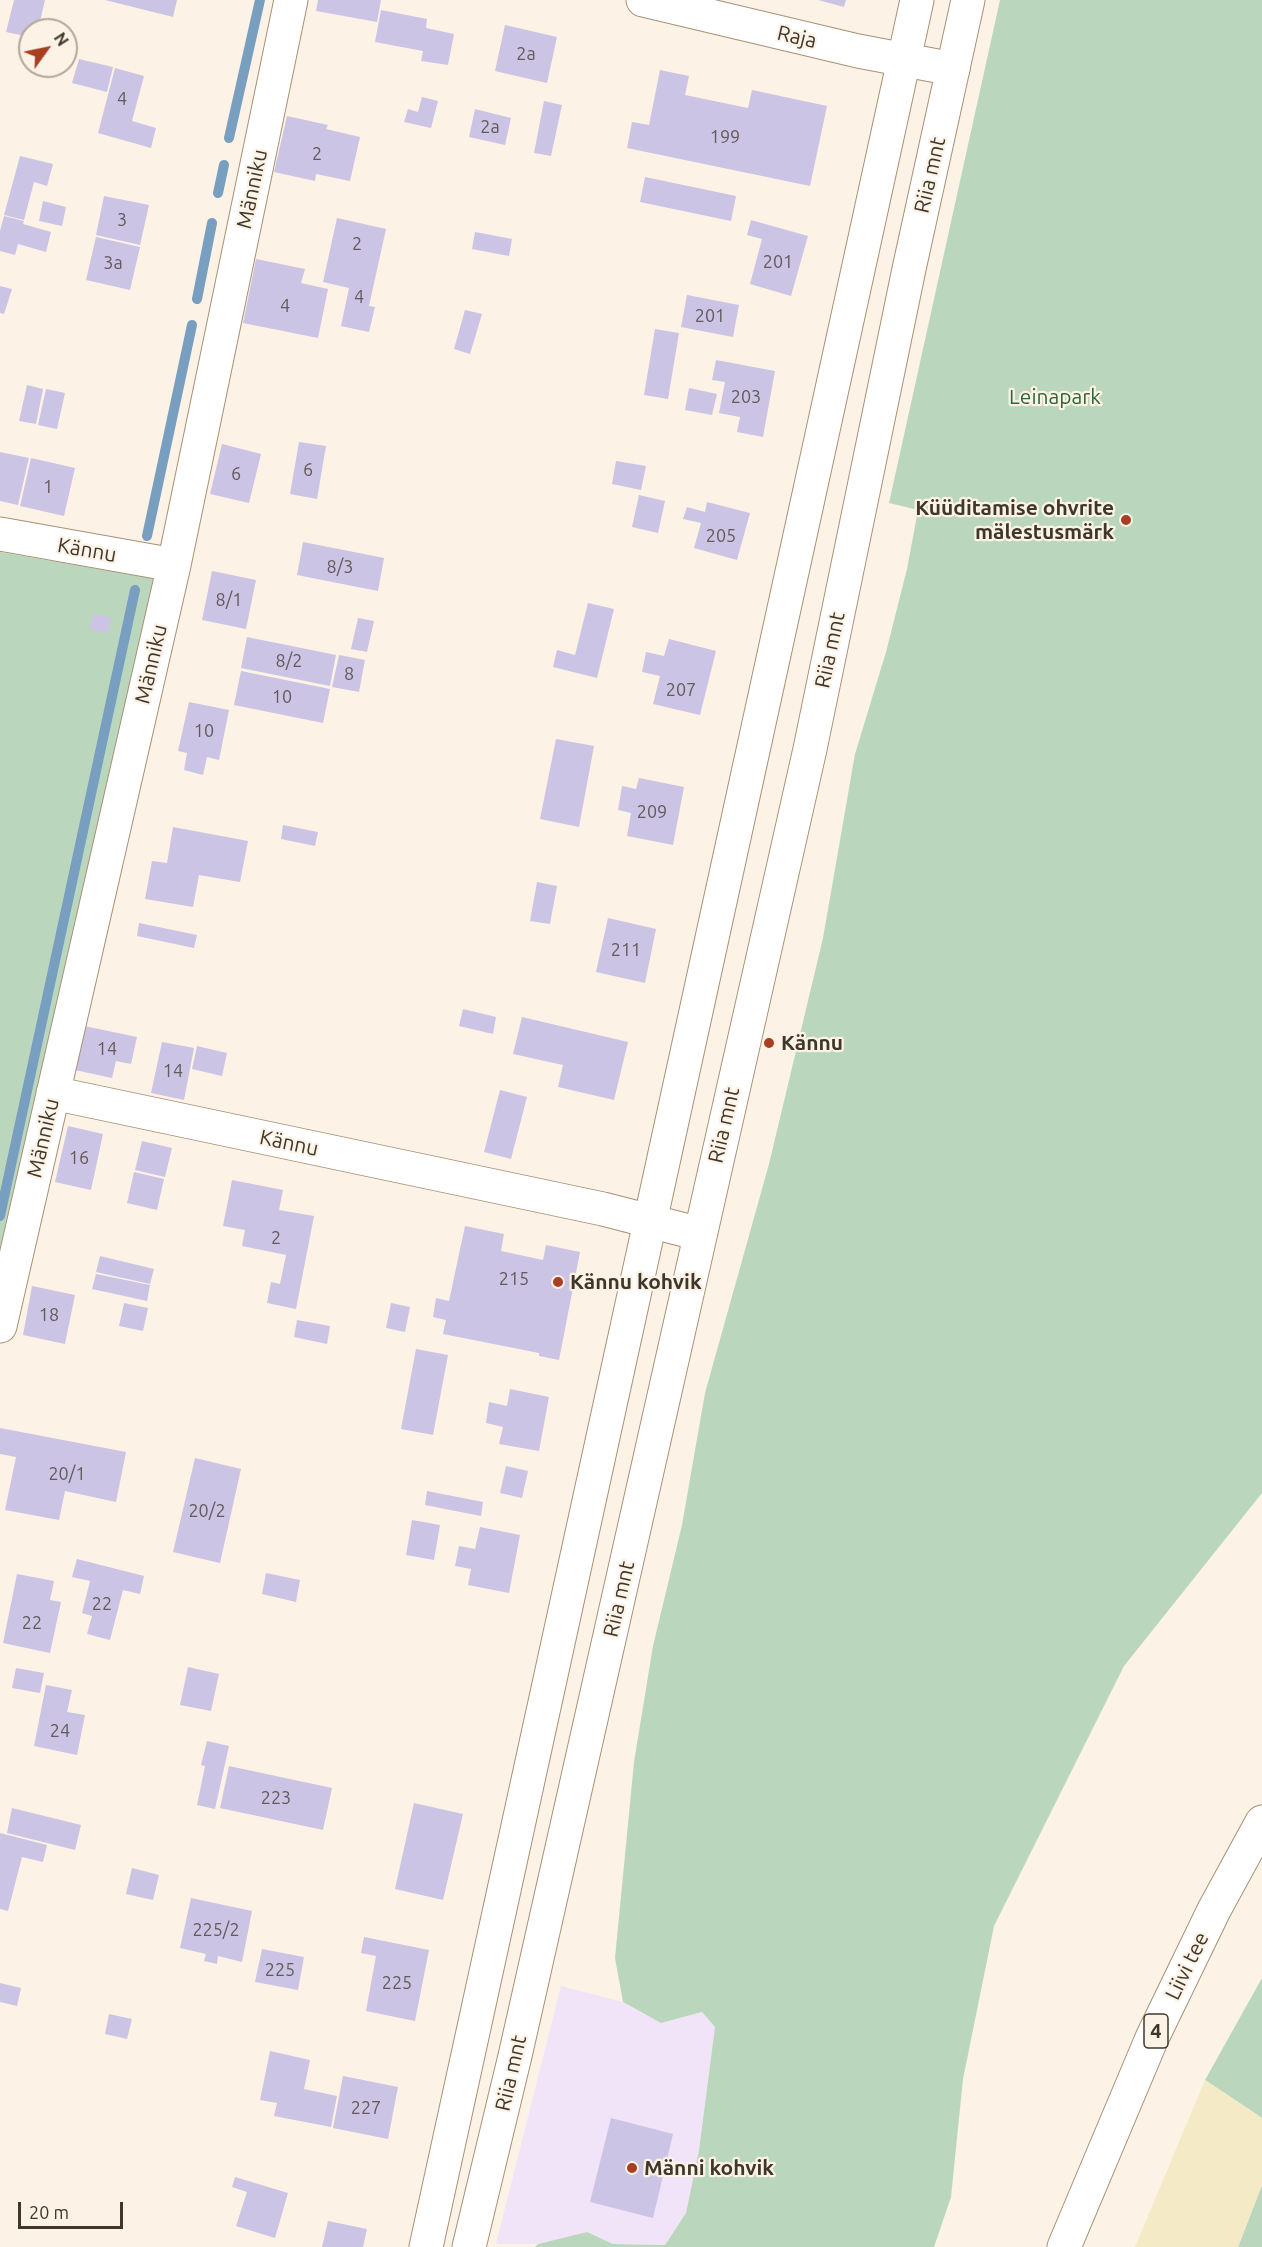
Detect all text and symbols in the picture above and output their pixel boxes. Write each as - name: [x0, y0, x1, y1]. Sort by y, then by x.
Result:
- north arrow: [18, 18, 78, 78]
- street label: Raja: [775, 20, 819, 54]
- text: N: [51, 29, 72, 49]
- house number: 2a: [516, 43, 536, 65]
- house number: 4: [117, 88, 127, 110]
- house number: 2a: [480, 116, 500, 138]
- house number: 199: [710, 126, 740, 148]
- street label: Riia mnt: [909, 135, 951, 215]
- house number: 2: [312, 143, 322, 165]
- street label: Männiku: [231, 147, 273, 231]
- house number: 3: [117, 209, 127, 231]
- house number: 2: [352, 233, 362, 255]
- house number: 201: [763, 251, 793, 273]
- house number: 3a: [103, 252, 123, 274]
- house number: 4: [354, 286, 364, 308]
- house number: 4: [280, 295, 290, 317]
- house number: 201: [695, 305, 725, 327]
- park label: Leinapark: [1009, 384, 1101, 410]
- house number: 203: [731, 386, 761, 408]
- house number: 6: [303, 459, 313, 481]
- house number: 6: [231, 463, 241, 485]
- house number: 1: [43, 476, 53, 498]
- place label: Küüditamise ohvrite mälestusmärk: [915, 495, 1114, 545]
- marker: Küüditamise ohvrite mälestusmärk: [1119, 513, 1133, 527]
- house number: 205: [706, 525, 736, 547]
- street label: Kännu: [55, 532, 119, 568]
- house number: 8/3: [327, 556, 353, 578]
- house number: 8/1: [216, 589, 242, 611]
- street label: Riia mnt: [810, 610, 850, 690]
- street label: Männiku: [130, 622, 172, 706]
- house number: 8/2: [276, 650, 302, 672]
- house number: 8: [344, 663, 354, 685]
- house number: 207: [666, 679, 696, 701]
- house number: 10: [272, 686, 292, 708]
- house number: 10: [194, 720, 214, 742]
- house number: 209: [637, 801, 667, 823]
- house number: 211: [611, 939, 641, 961]
- place label: Kännu: [781, 1030, 843, 1056]
- marker: Kännu: [762, 1036, 776, 1050]
- house number: 14: [97, 1038, 117, 1060]
- house number: 14: [163, 1060, 183, 1082]
- street label: Riia mnt: [703, 1085, 745, 1165]
- street label: Männiku: [22, 1096, 64, 1180]
- street label: Kännu: [257, 1124, 321, 1162]
- house number: 16: [69, 1147, 89, 1169]
- house number: 2: [271, 1227, 281, 1249]
- house number: 215: [499, 1268, 529, 1290]
- place label: Kännu kohvik: [570, 1269, 702, 1295]
- marker: Kännu kohvik: [551, 1275, 565, 1289]
- house number: 18: [39, 1304, 59, 1326]
- house number: 20/1: [48, 1463, 86, 1485]
- house number: 20/2: [188, 1500, 226, 1522]
- street label: Riia mnt: [598, 1559, 640, 1639]
- house number: 22: [92, 1593, 112, 1615]
- house number: 22: [22, 1612, 42, 1634]
- house number: 24: [50, 1720, 70, 1742]
- house number: 223: [261, 1787, 291, 1809]
- house number: 225/2: [192, 1919, 240, 1941]
- street label: Liivi tee: [1160, 1928, 1214, 2004]
- house number: 225: [265, 1959, 295, 1981]
- house number: 225: [382, 1972, 412, 1994]
- road number: 4: [1144, 2014, 1168, 2048]
- street label: Riia mnt: [490, 2033, 532, 2113]
- house number: 227: [351, 2097, 381, 2119]
- place label: Männi kohvik: [644, 2155, 774, 2181]
- marker: Männi kohvik: [625, 2161, 639, 2175]
- scale bar: [21, 2190, 126, 2228]
- text: 20 m: [29, 2202, 69, 2222]

